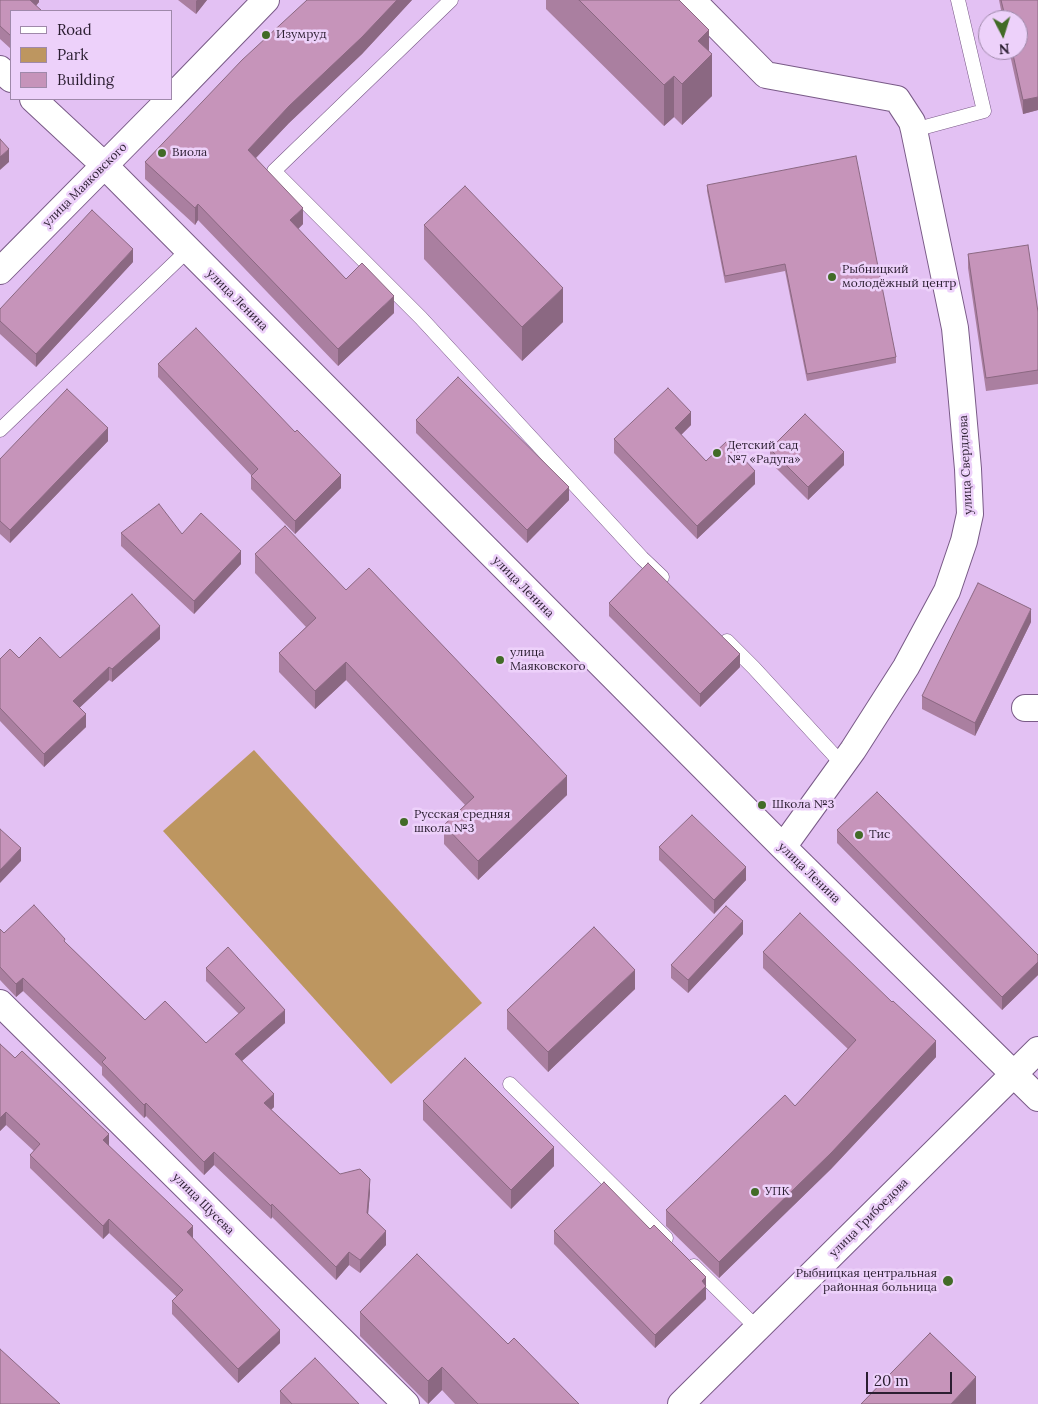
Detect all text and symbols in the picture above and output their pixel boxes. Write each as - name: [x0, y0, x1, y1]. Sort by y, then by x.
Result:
- legend: [10, 10, 172, 100]
- north arrow: [978, 10, 1028, 60]
- text: Road: [57, 20, 92, 39]
- place label: Изумруд: [276, 28, 327, 42]
- marker: Изумруд: [260, 29, 272, 41]
- text: N: [998, 40, 1010, 58]
- text: Park: [57, 45, 88, 64]
- text: Building: [57, 70, 114, 89]
- street label: улица Маяковского: [40, 140, 130, 230]
- place label: Виола: [172, 146, 207, 160]
- marker: Виола: [156, 147, 168, 159]
- place label: Рыбницкий молодёжный центр: [842, 263, 956, 291]
- street label: улица Ленина: [203, 266, 271, 334]
- marker: Рыбницкий молодёжный центр: [826, 271, 838, 283]
- street label: улица Свердлова: [956, 415, 976, 515]
- place label: Детский сад №7 «Радуга»: [727, 439, 801, 467]
- marker: Детский сад №7 «Радуга»: [711, 447, 723, 459]
- street label: улица Ленина: [489, 553, 557, 621]
- place label: улица Маяковского: [510, 646, 585, 674]
- marker: улица Маяковского: [494, 654, 506, 666]
- place label: Школа №3: [772, 798, 834, 812]
- marker: Школа №3: [756, 799, 768, 811]
- place label: Русская средняя школа №3: [414, 808, 510, 836]
- marker: Русская средняя школа №3: [398, 816, 410, 828]
- place label: Тис: [869, 828, 890, 842]
- marker: Тис: [853, 829, 865, 841]
- street label: улица Ленина: [775, 840, 843, 906]
- street label: улица Щусева: [169, 1170, 237, 1238]
- street label: улица Грибоедова: [827, 1176, 911, 1260]
- place label: УПК: [765, 1185, 790, 1199]
- marker: УПК: [749, 1186, 761, 1198]
- place label: Рыбницкая центральная районная больница: [796, 1267, 937, 1295]
- marker: Рыбницкая центральная районная больница: [941, 1274, 955, 1288]
- scale bar: [868, 1362, 954, 1394]
- text: 20 m: [874, 1371, 909, 1390]

